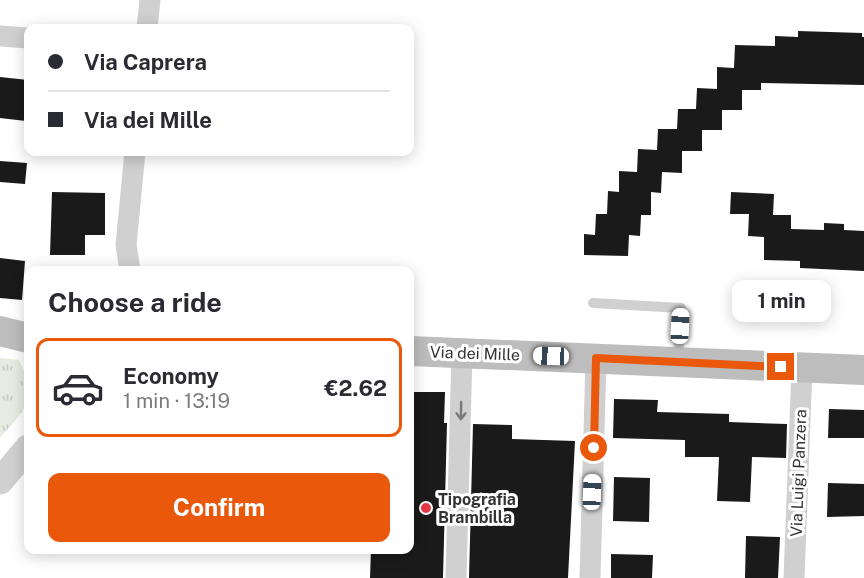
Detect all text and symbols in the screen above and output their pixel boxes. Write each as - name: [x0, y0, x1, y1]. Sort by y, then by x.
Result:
- text: Via Caprera: [84, 49, 207, 75]
- text: Via dei Mille: [84, 107, 212, 133]
- callout: 1 min: [732, 280, 830, 322]
- text: Choose a ride: [48, 286, 222, 318]
- text: 1 min: [757, 289, 806, 313]
- car: [670, 308, 690, 344]
- street label: Via dei Mille: [430, 342, 520, 365]
- car: [533, 346, 569, 366]
- route end: [767, 353, 794, 380]
- icon: car: [51, 361, 105, 415]
- text: Economy: [123, 363, 219, 389]
- text: €2.62: [324, 375, 387, 401]
- text: 1 min · 13:19: [123, 389, 230, 413]
- one-way arrow: [455, 401, 467, 421]
- street label: Via Luigi Panzera: [787, 409, 810, 537]
- route start: [580, 434, 607, 461]
- button: Confirm: [48, 473, 390, 542]
- car: [582, 474, 602, 510]
- place label: Tipografia Brambilla: [438, 490, 516, 527]
- marker: Tipografia Brambilla: [419, 501, 433, 515]

